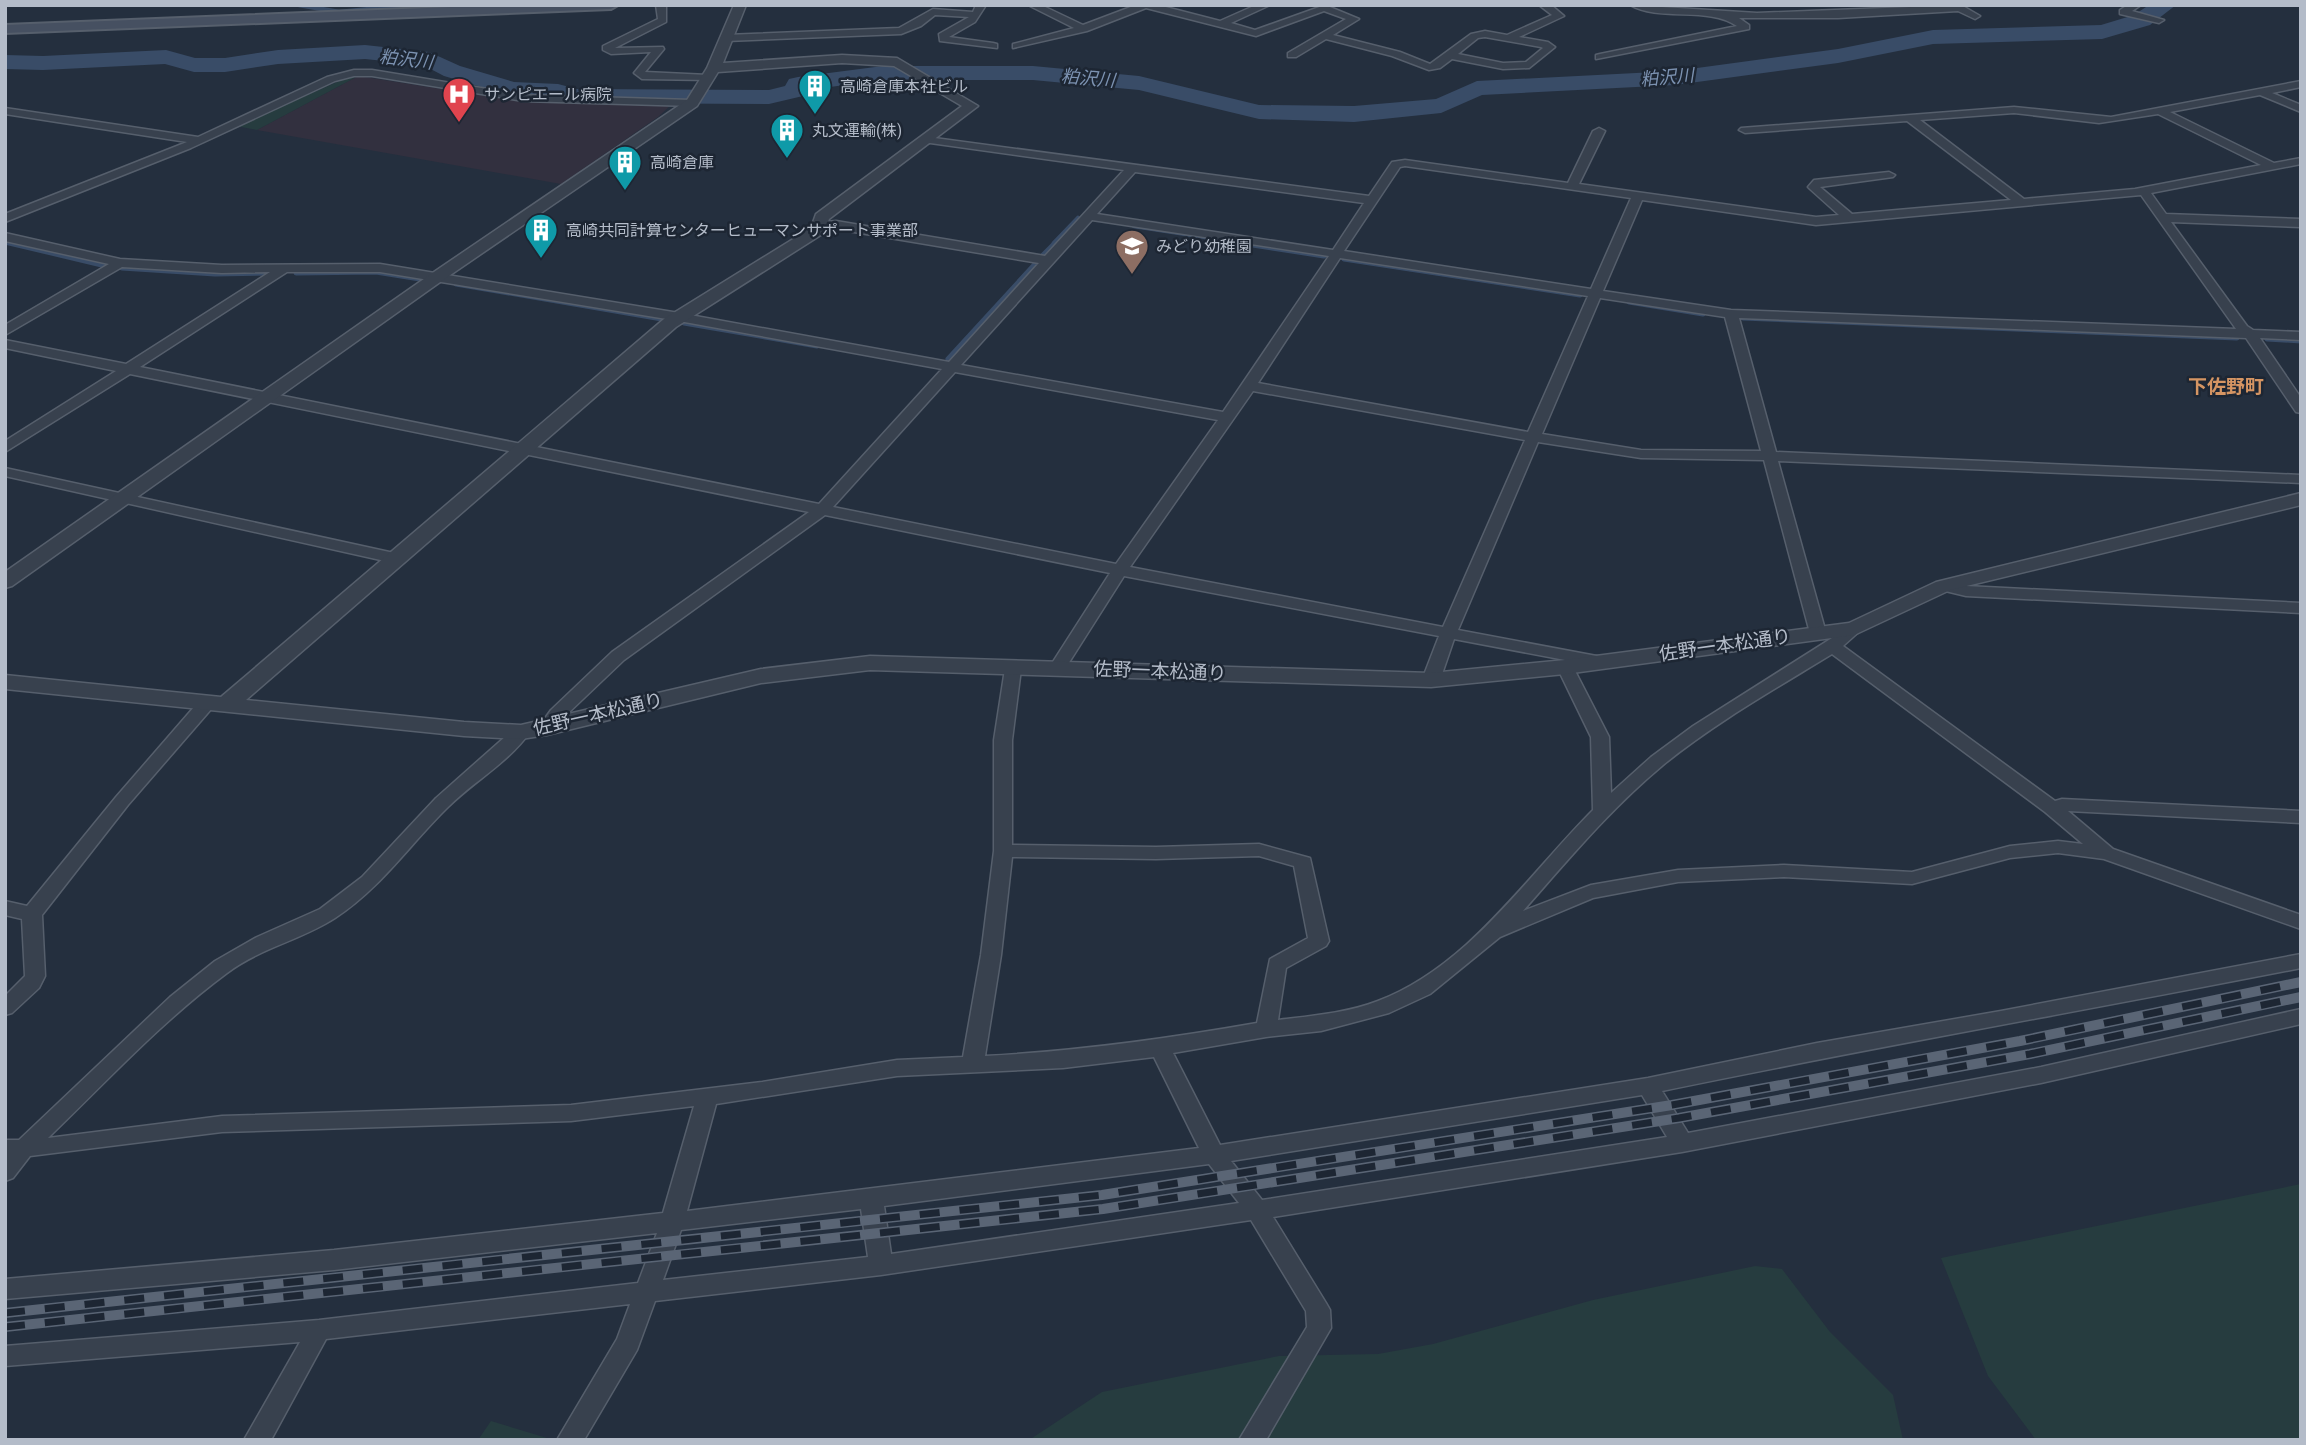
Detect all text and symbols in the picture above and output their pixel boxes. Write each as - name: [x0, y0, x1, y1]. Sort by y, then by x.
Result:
- water label: 粕沢川: [378, 45, 436, 73]
- water label: 粕沢川: [1639, 64, 1697, 90]
- water label: 粕沢川: [1060, 65, 1118, 91]
- building icon: 高崎倉庫本社ビル: [796, 67, 834, 116]
- hospital icon: サンピエール病院: [440, 75, 478, 124]
- place label: 高崎倉庫本社ビル: [840, 77, 968, 96]
- place label: サンピエール病院: [484, 85, 612, 104]
- building icon: 丸文運輸(株): [768, 111, 806, 160]
- place label: 丸文運輸(株): [812, 121, 902, 140]
- building icon: 高崎倉庫: [606, 143, 644, 192]
- place label: 高崎倉庫: [650, 153, 714, 172]
- building icon: 高崎共同計算センターヒューマンサポート事業部: [522, 211, 560, 260]
- place label: 高崎共同計算センターヒューマンサポート事業部: [566, 221, 918, 240]
- school or university icon: みどり幼稚園: [1113, 227, 1151, 276]
- place label: みどり幼稚園: [1156, 237, 1252, 256]
- district label: 下佐野町: [2188, 375, 2264, 398]
- street label: 佐野一本松通り: [1658, 624, 1792, 666]
- street label: 佐野一本松通り: [1093, 657, 1227, 685]
- street label: 佐野一本松通り: [531, 688, 665, 740]

